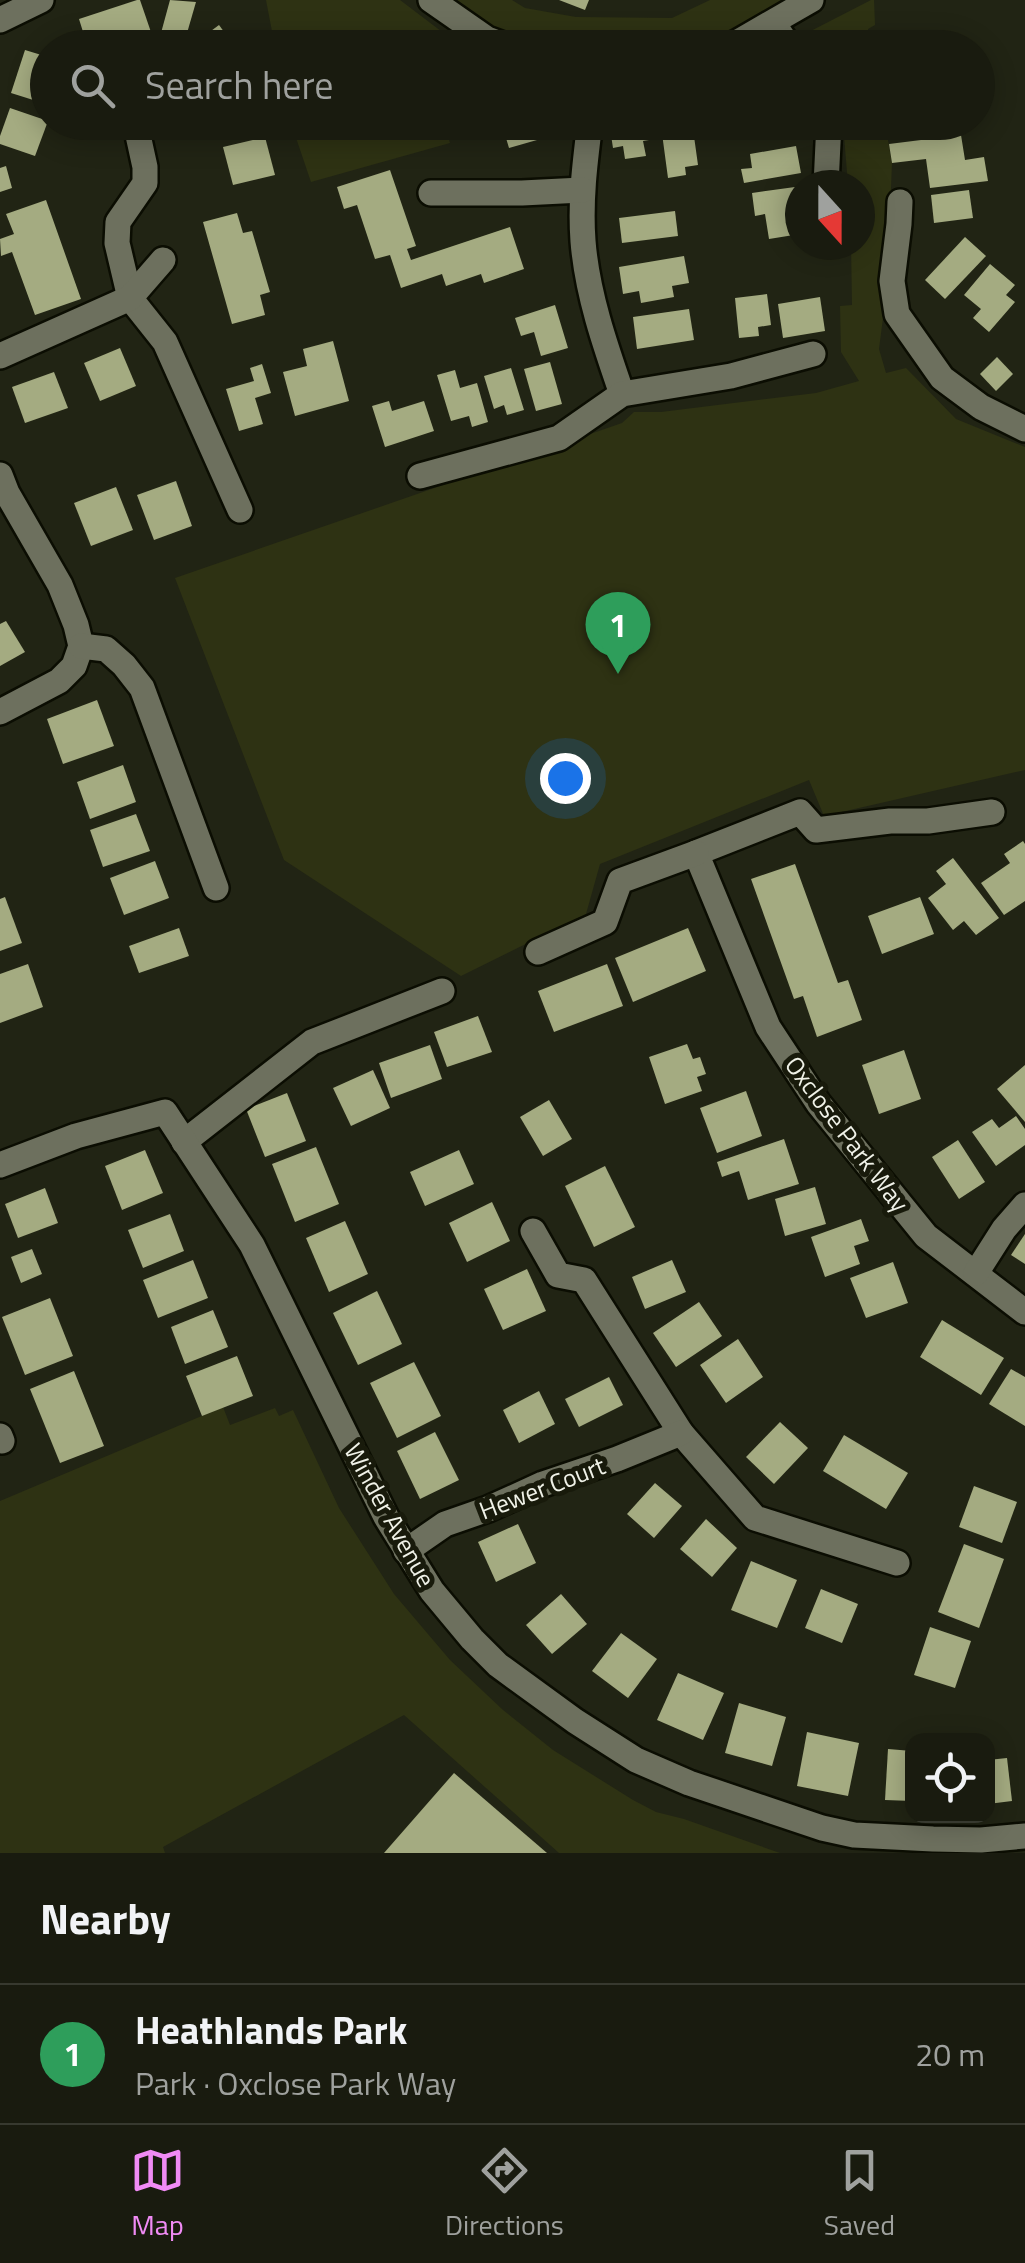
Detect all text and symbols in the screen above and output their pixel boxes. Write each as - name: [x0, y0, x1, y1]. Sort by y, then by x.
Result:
- search box: [30, 30, 995, 140]
- text: Search here: [145, 56, 333, 114]
- icon: search: [65, 58, 120, 113]
- north arrow: [785, 170, 875, 260]
- pin: 1: [586, 592, 650, 674]
- your location: [540, 753, 591, 804]
- street label: Oxclose Park Way: [776, 1048, 918, 1220]
- street label: Winder Avenue: [335, 1436, 445, 1594]
- street label: Hewer Court: [473, 1446, 611, 1529]
- map controls: [905, 1733, 995, 1823]
- button: locate: [905, 1733, 995, 1823]
- text: Nearby: [40, 1886, 171, 1950]
- text: Heathlands Park: [135, 2001, 407, 2059]
- text: 1: [64, 2030, 81, 2078]
- text: 20 m: [915, 2030, 985, 2078]
- text: Park · Oxclose Park Way: [135, 2059, 456, 2107]
- tab: Map: [130, 2143, 185, 2246]
- tab: Directions: [445, 2143, 564, 2246]
- tab: Saved: [824, 2143, 895, 2246]

